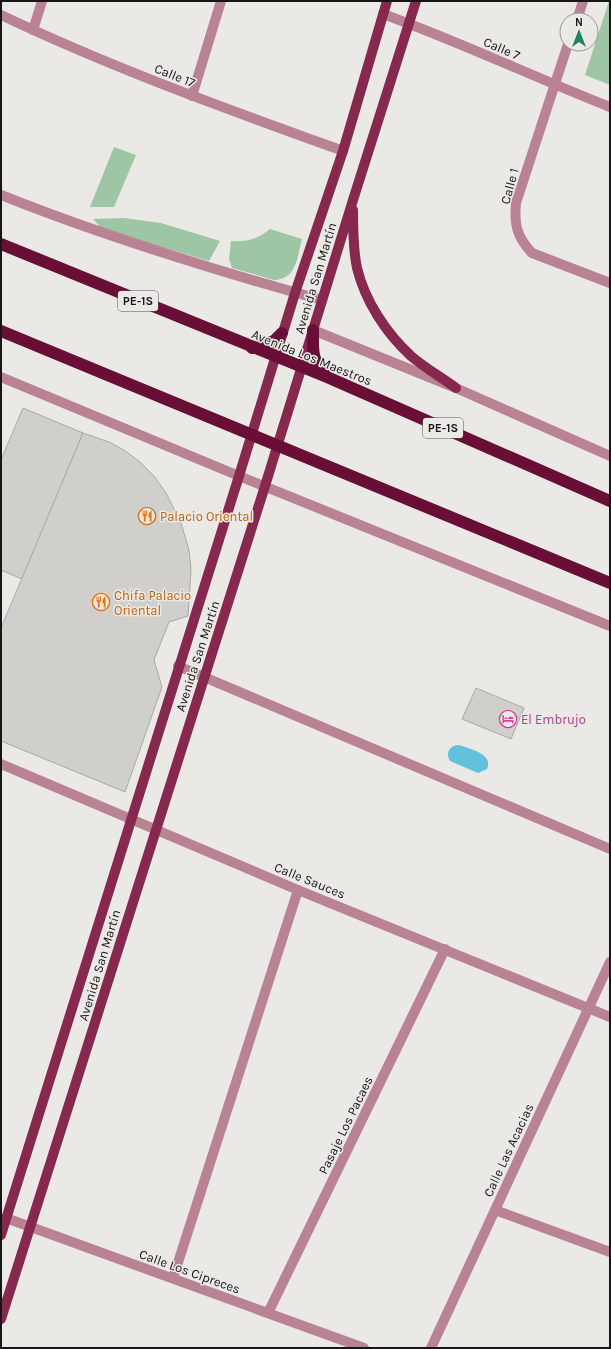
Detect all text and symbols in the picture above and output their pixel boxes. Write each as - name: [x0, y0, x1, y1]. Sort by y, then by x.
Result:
- north arrow: [559, 12, 599, 52]
- text: N: [575, 16, 583, 29]
- street label: Calle 7: [481, 34, 522, 63]
- street label: Calle 17: [152, 61, 197, 90]
- street label: Calle 1: [498, 167, 521, 206]
- street label: Avenida San Martín: [291, 221, 340, 336]
- road number: PE-1S: [118, 291, 158, 311]
- street label: Avenida Los Maestros: [249, 326, 374, 389]
- road number: PE-1S: [423, 418, 463, 438]
- restaurant icon: Palacio Oriental: [137, 506, 157, 526]
- place label: Palacio Oriental: [160, 509, 253, 524]
- place label: Chifa Palacio Oriental: [114, 588, 191, 618]
- restaurant icon: Chifa Palacio Oriental: [91, 592, 111, 612]
- street label: Avenida San Martín: [172, 599, 222, 713]
- hotel icon: El Embrujo: [498, 709, 518, 729]
- place label: El Embrujo: [521, 712, 586, 727]
- street label: Calle Sauces: [272, 859, 348, 902]
- street label: Avenida San Martín: [75, 908, 124, 1023]
- street label: Pasaje Los Pacaes: [315, 1074, 376, 1177]
- street label: Calle Las Acacias: [480, 1101, 537, 1199]
- street label: Calle Los Cipreces: [137, 1246, 242, 1297]

